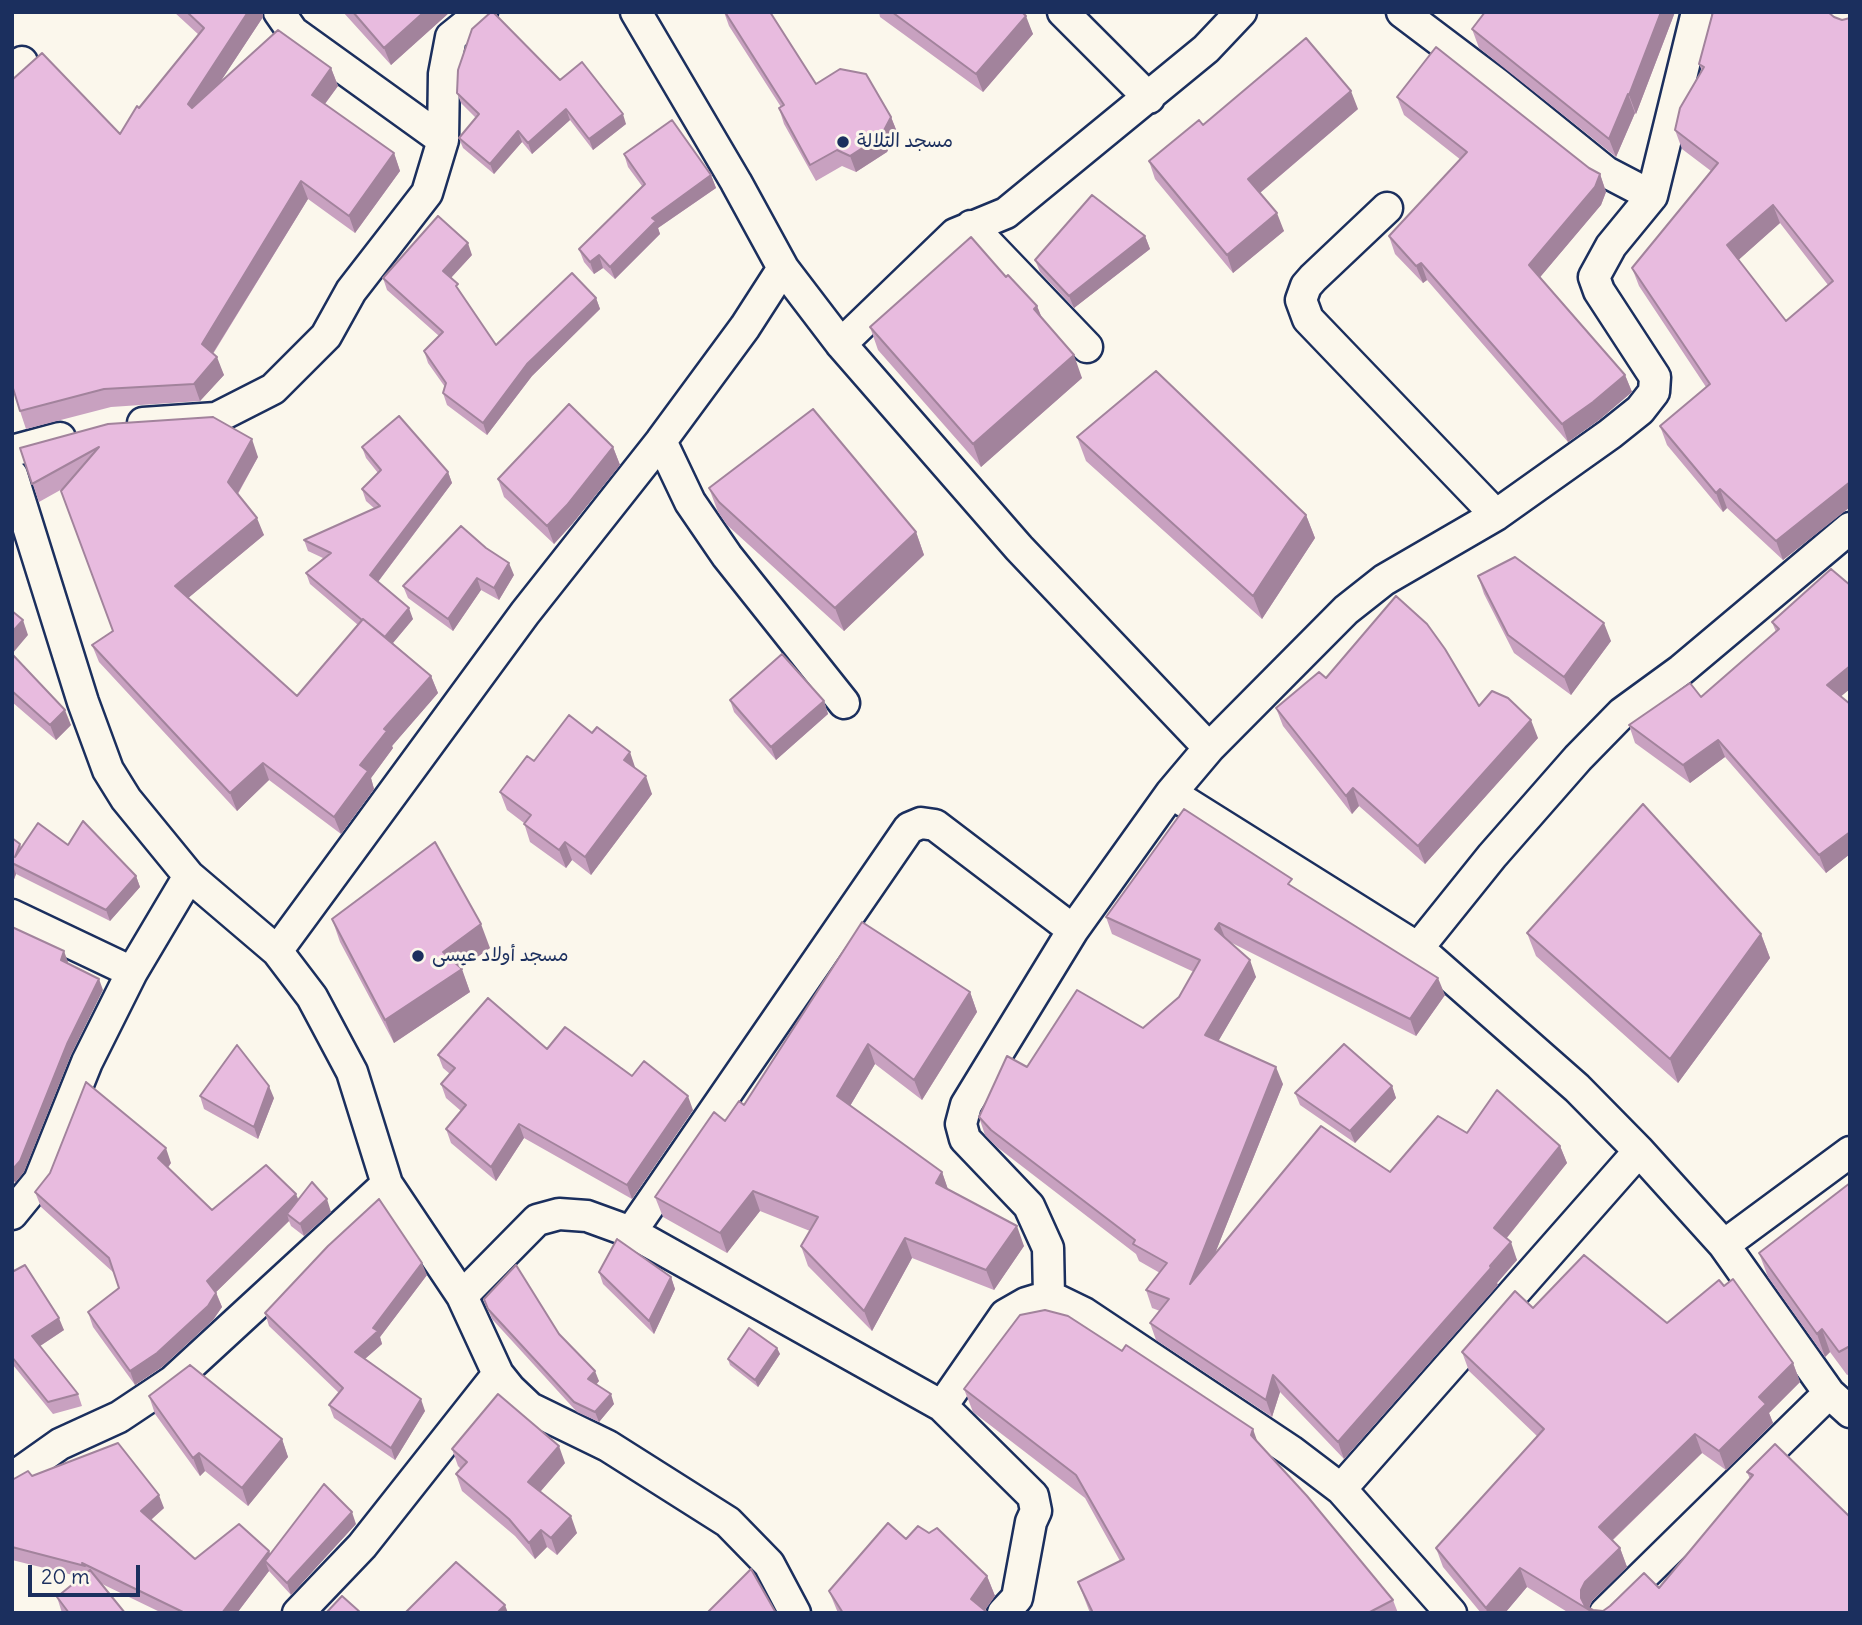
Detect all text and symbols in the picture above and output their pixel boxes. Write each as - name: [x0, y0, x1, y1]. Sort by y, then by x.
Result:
- place label: مسجد التلالة: [857, 131, 953, 153]
- marker: مسجد التلالة: [835, 134, 851, 150]
- place label: مسجد أولاد عيسى: [432, 945, 569, 967]
- marker: مسجد أولاد عيسى: [410, 948, 426, 964]
- scale bar: [32, 1552, 144, 1596]
- text: 20 m: [41, 1563, 90, 1590]

